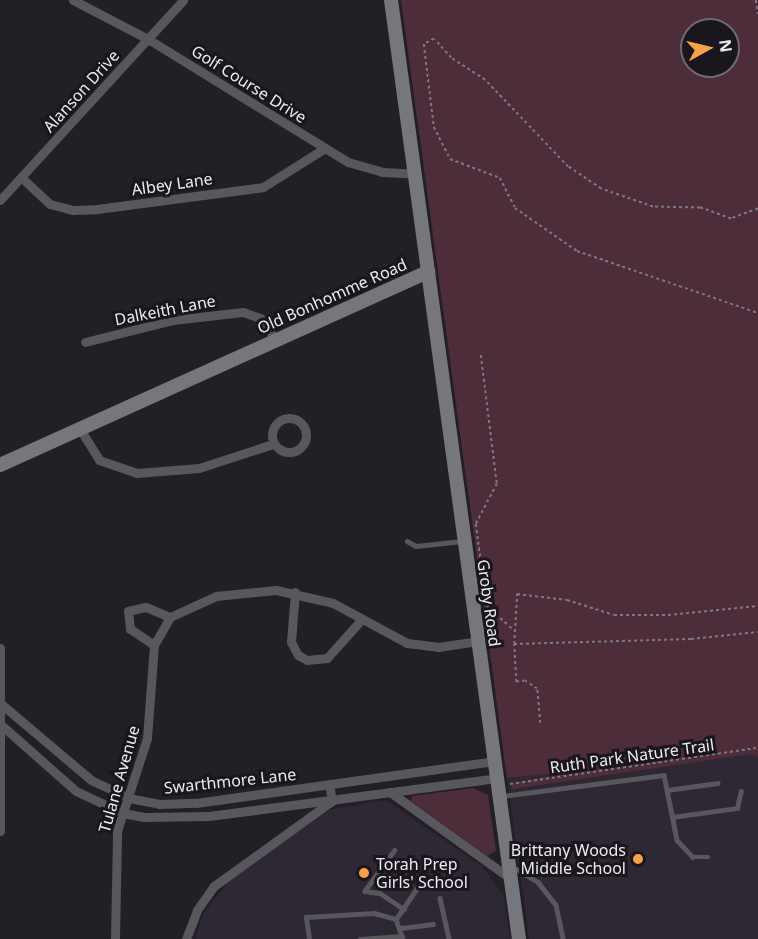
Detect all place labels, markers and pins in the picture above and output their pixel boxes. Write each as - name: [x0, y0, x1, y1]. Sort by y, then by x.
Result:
- place label: Brittany Woods Middle School: [511, 840, 626, 878]
- marker: Brittany Woods Middle School: [631, 852, 645, 866]
- place label: Torah Prep Girls' School: [376, 854, 468, 892]
- marker: Torah Prep Girls' School: [357, 866, 371, 880]

